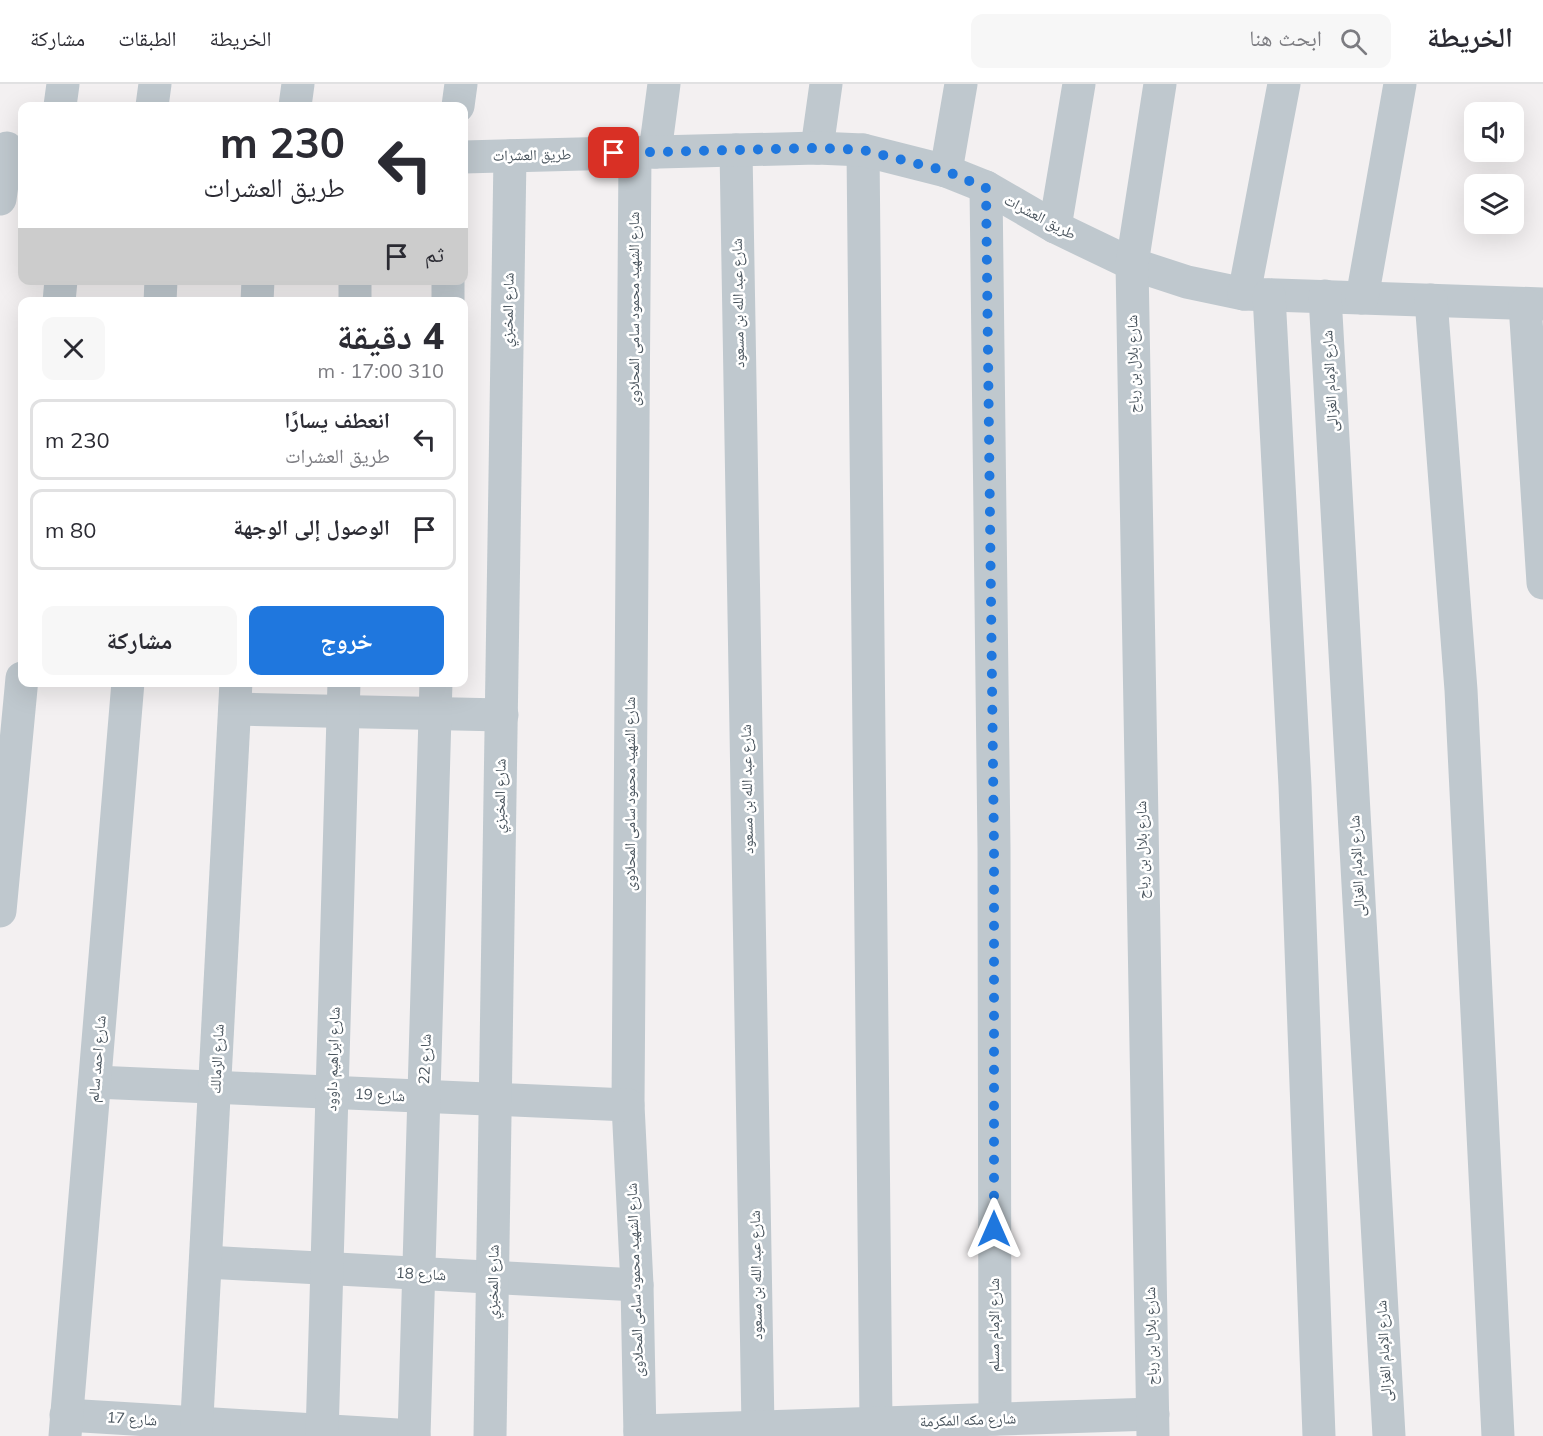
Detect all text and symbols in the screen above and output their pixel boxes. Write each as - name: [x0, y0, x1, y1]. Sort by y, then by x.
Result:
- search box: [971, 14, 1391, 68]
- text: الخريطة: [1427, 19, 1513, 54]
- text: ابحث هنا: [1249, 24, 1322, 52]
- text: مشاركة: [30, 25, 85, 51]
- text: الطبقات: [118, 25, 177, 51]
- text: الخريطة: [210, 25, 271, 51]
- icon: search: [1337, 25, 1370, 58]
- map controls: [1464, 102, 1524, 234]
- button: sound: [1464, 102, 1524, 162]
- text: 230 m: [220, 116, 345, 169]
- icon: left: [366, 126, 444, 204]
- pin: [588, 127, 639, 178]
- icon: arrive: [597, 136, 630, 169]
- street label: طريق العشرات: [492, 144, 572, 166]
- text: طريق العشرات: [203, 170, 345, 204]
- button: layers: [1464, 174, 1524, 234]
- street label: طريق العشرات: [1001, 190, 1080, 244]
- street label: شارع الشهيد محمود سامى المحلاوى: [624, 212, 644, 406]
- street label: شارع عبد الله بن مسعود: [727, 238, 749, 368]
- icon: arrive: [380, 240, 413, 273]
- text: ثم: [425, 240, 444, 268]
- street label: شارع المخبزي: [497, 272, 520, 348]
- text: 4 دقيقة: [337, 313, 444, 358]
- street label: شارع بلال بن رباح: [1122, 314, 1144, 413]
- button: close: [42, 317, 105, 380]
- street label: شارع الإمام الغزالى: [1317, 330, 1343, 432]
- text: 310 m · 17:00: [318, 358, 444, 383]
- text: انعطف يسارًا: [284, 406, 390, 434]
- icon: left: [408, 423, 441, 456]
- text: 230 m: [45, 426, 110, 454]
- text: طريق العشرات: [285, 443, 390, 468]
- text: الوصول إلى الوجهة: [233, 513, 390, 541]
- icon: arrive: [408, 513, 441, 546]
- text: 80 m: [45, 516, 96, 544]
- button: مشاركة: [42, 606, 237, 675]
- button: خروج: [249, 606, 444, 675]
- street label: شارع الشهيد محمود سامى المحلاوى: [620, 697, 640, 891]
- street label: شارع عبد الله بن مسعود: [736, 724, 758, 854]
- street label: شارع المخبزي: [489, 758, 512, 834]
- street label: شارع بلال بن رباح: [1131, 800, 1153, 899]
- street label: شارع الإمام الغزالى: [1344, 815, 1370, 917]
- street label: شارع ابراهيم داوود: [321, 1006, 345, 1112]
- street label: شارع احمد سالم: [83, 1014, 111, 1103]
- street label: شارع الزمالك: [205, 1023, 229, 1095]
- street label: شارع 22: [414, 1033, 436, 1085]
- street label: شارع 19: [354, 1084, 406, 1106]
- street label: شارع الشهيد محمود سامى المحلاوى: [622, 1182, 648, 1378]
- position arrow: [962, 1197, 1026, 1261]
- street label: شارع عبد الله بن مسعود: [745, 1210, 767, 1340]
- street label: شارع المخبزي: [482, 1244, 505, 1320]
- street label: شارع 18: [395, 1263, 447, 1285]
- street label: شارع الإمام مسلم: [984, 1278, 1004, 1372]
- street label: شارع بلال بن رباح: [1140, 1286, 1162, 1385]
- street label: شارع الإمام الغزالى: [1371, 1300, 1397, 1402]
- street label: شارع 17: [106, 1407, 158, 1431]
- street label: شارع مكه المكرمة: [919, 1408, 1017, 1432]

